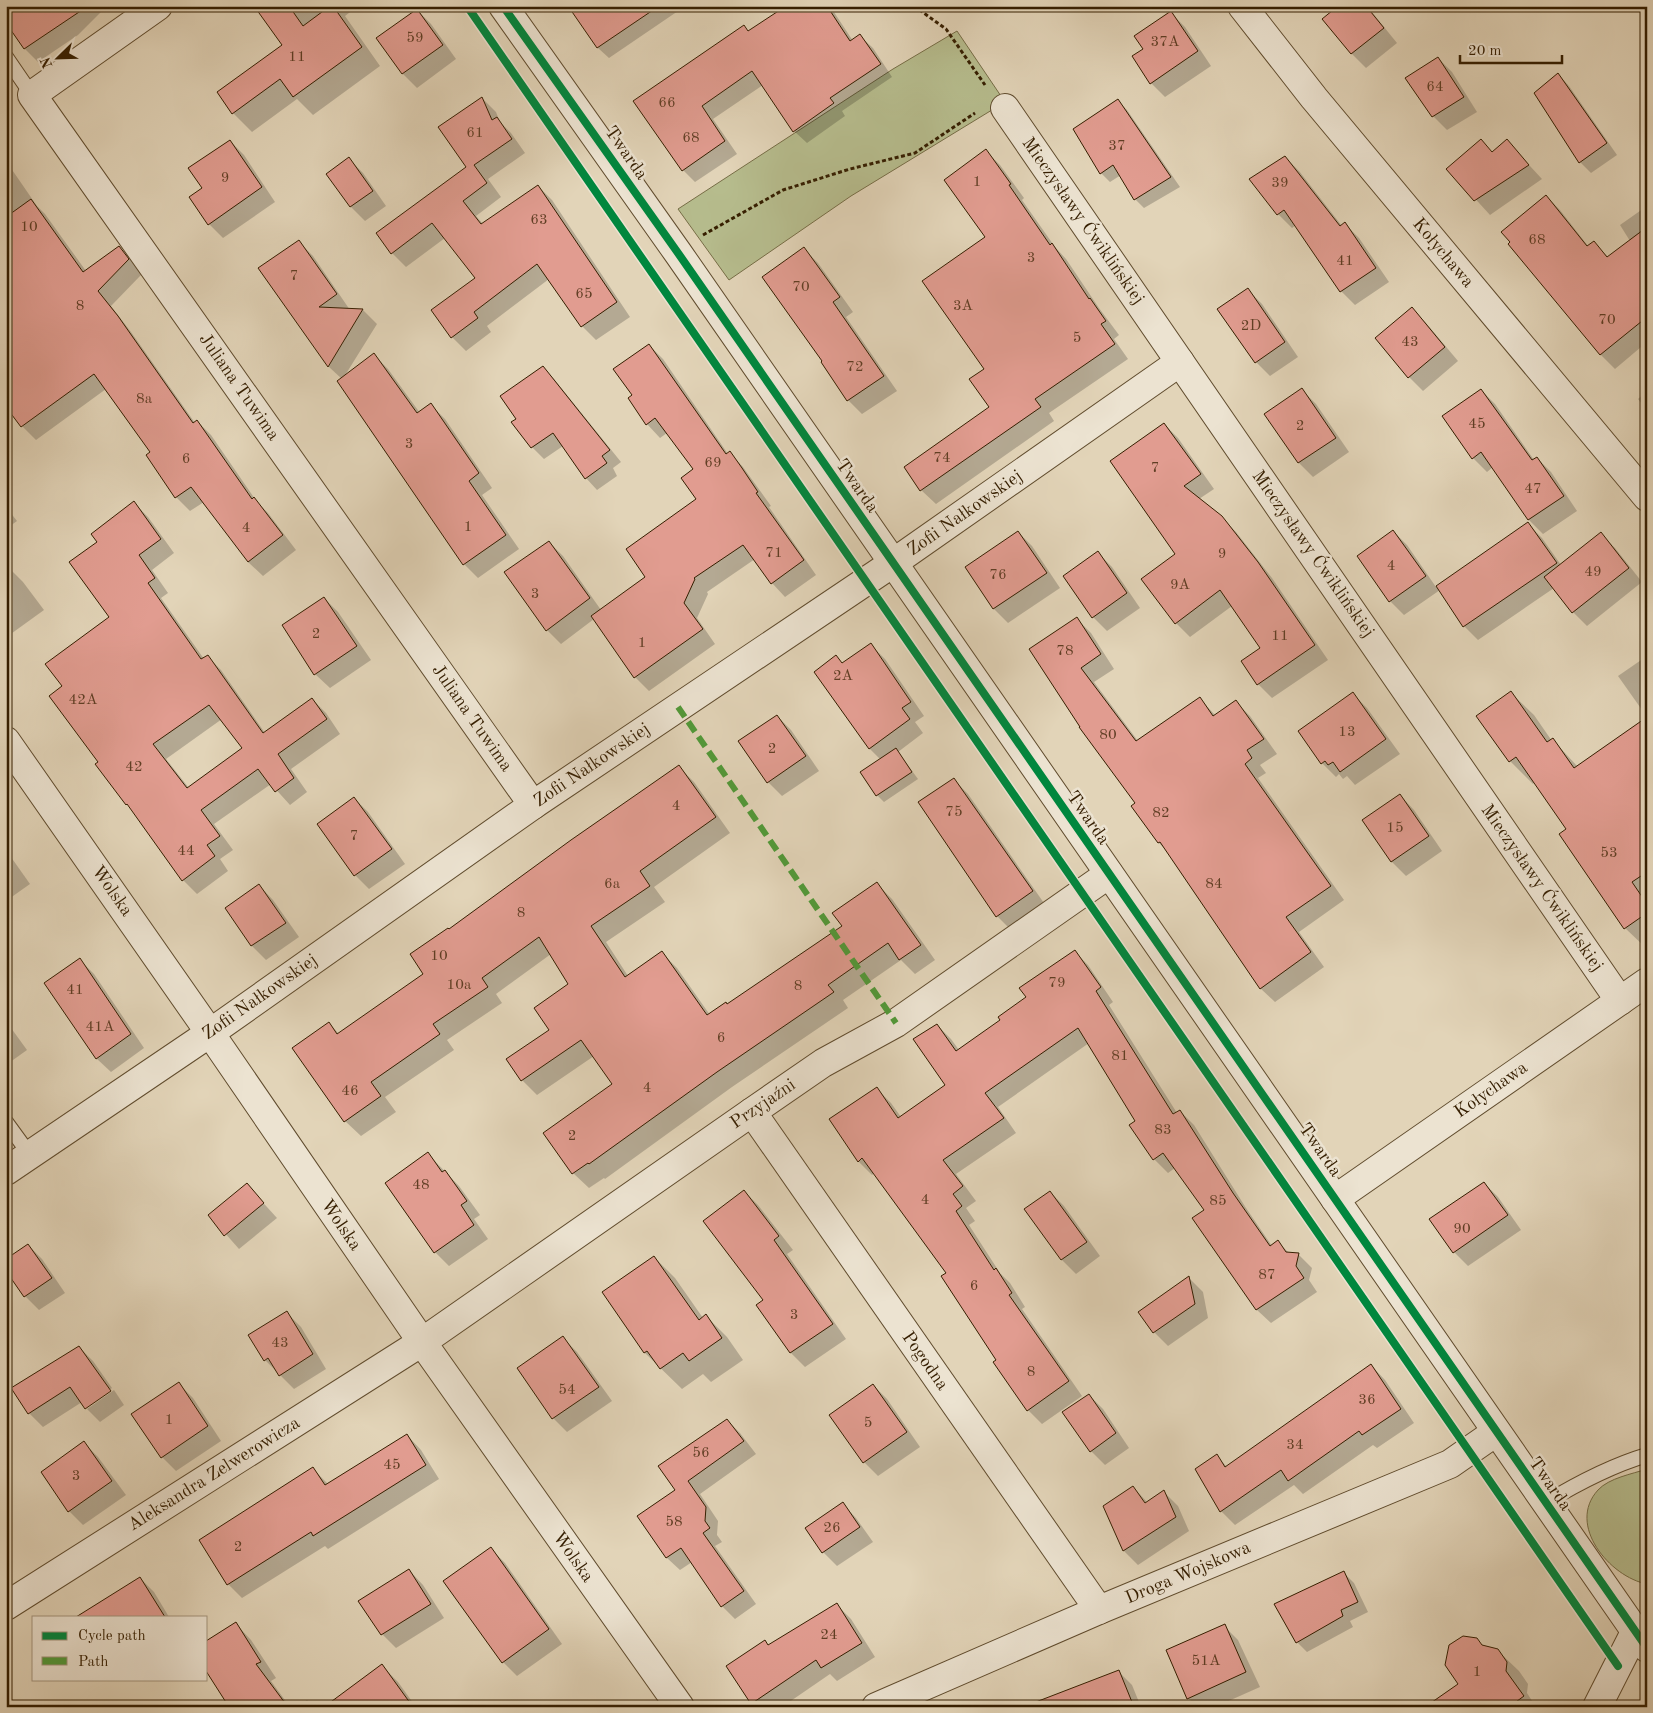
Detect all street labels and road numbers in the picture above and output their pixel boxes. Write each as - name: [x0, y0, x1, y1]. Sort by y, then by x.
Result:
- street label: Twarda: [601, 123, 651, 183]
- street label: Mieczysławy Ćwiklińskiej: [1019, 131, 1152, 308]
- street label: Kołychawa: [1409, 215, 1477, 291]
- street label: Juliana Tuwima: [195, 330, 283, 444]
- street label: Twarda: [832, 456, 882, 516]
- street label: Mieczysławy Ćwiklińskiej: [1249, 464, 1382, 641]
- street label: Zofii Nałkowskiej: [904, 467, 1026, 559]
- street label: Juliana Tuwima: [428, 661, 516, 775]
- street label: Zofii Nałkowskiej: [531, 720, 653, 810]
- street label: Twarda: [1063, 788, 1113, 848]
- street label: Mieczysławy Ćwiklińskiej: [1478, 798, 1611, 975]
- street label: Wolska: [88, 862, 136, 920]
- street label: Zofii Nałkowskiej: [199, 951, 321, 1043]
- street label: Kołychawa: [1451, 1058, 1531, 1122]
- street label: Przyjaźni: [727, 1076, 799, 1132]
- street label: Twarda: [1295, 1120, 1345, 1180]
- street label: Wolska: [318, 1196, 365, 1254]
- street label: Pogodna: [898, 1328, 952, 1394]
- street label: Aleksandra Zelwerowicza: [125, 1414, 303, 1534]
- street label: Twarda: [1525, 1454, 1575, 1514]
- street label: Wolska: [549, 1528, 597, 1586]
- street label: Droga Wojskowa: [1123, 1538, 1253, 1608]

